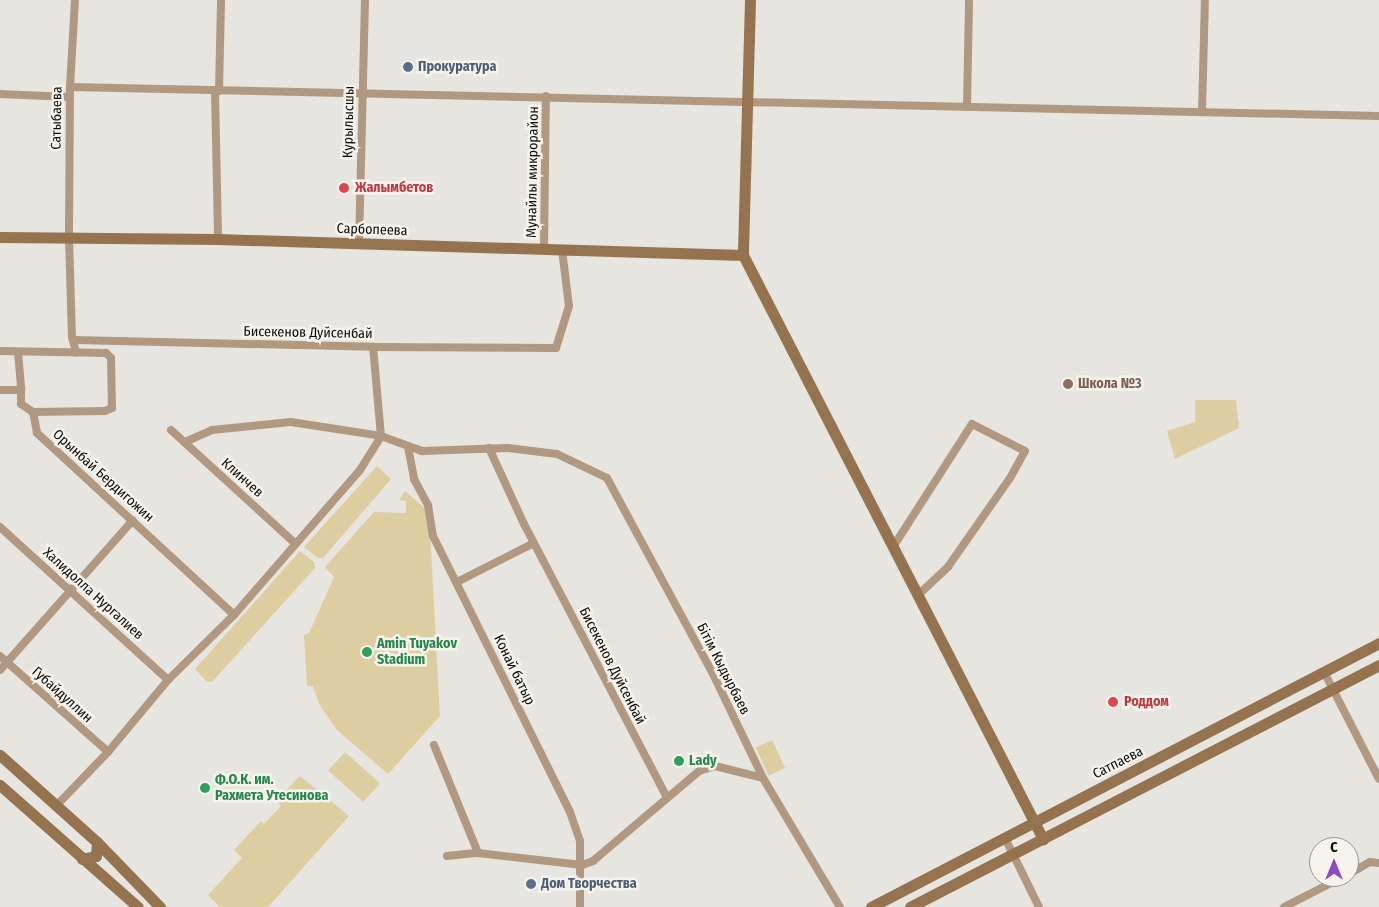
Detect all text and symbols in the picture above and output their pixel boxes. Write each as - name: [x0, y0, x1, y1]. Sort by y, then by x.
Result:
- place label: Прокуратура: [418, 59, 496, 75]
- marker: Прокуратура: [402, 61, 414, 73]
- street label: Сатыбаева: [48, 86, 66, 150]
- street label: Курылысшы: [340, 86, 358, 158]
- street label: Мунайлы микрорайон: [523, 106, 543, 238]
- place label: Жалымбетов: [355, 180, 433, 196]
- marker: Жалымбетов: [337, 181, 351, 195]
- street label: Сарбопеева: [336, 220, 408, 240]
- street label: Бисекенов Дуйсенбай: [243, 323, 373, 343]
- place label: Школа №3: [1078, 376, 1142, 392]
- marker: Школа №3: [1062, 378, 1074, 390]
- street label: Орынбай Бердигожин: [49, 426, 157, 526]
- street label: Клинчев: [218, 455, 266, 501]
- street label: Халидолла Нургалиев: [39, 544, 147, 644]
- street label: Бисекенов Дуйсенбай: [575, 605, 649, 727]
- street label: Бiтiм Кыдырбаев: [693, 620, 753, 718]
- street label: Конай батыр: [490, 632, 538, 708]
- place label: Amin Tuyakov Stadium: [377, 636, 457, 669]
- marker: Amin Tuyakov Stadium: [361, 646, 373, 658]
- street label: Губайдуллин: [28, 663, 96, 727]
- place label: Роддом: [1124, 694, 1169, 710]
- marker: Роддом: [1106, 695, 1120, 709]
- street label: Сатпаева: [1090, 743, 1146, 783]
- place label: Lady: [689, 753, 717, 769]
- marker: Lady: [673, 755, 685, 767]
- place label: Ф.О.К. им. Рахмета Утесинова: [215, 772, 328, 804]
- marker: Ф.О.К. им. Рахмета Утесинова: [199, 782, 211, 794]
- north arrow: [1309, 837, 1359, 887]
- text: С: [1330, 839, 1338, 856]
- place label: Дом Творчества: [541, 876, 637, 892]
- marker: Дом Творчества: [525, 878, 537, 890]

